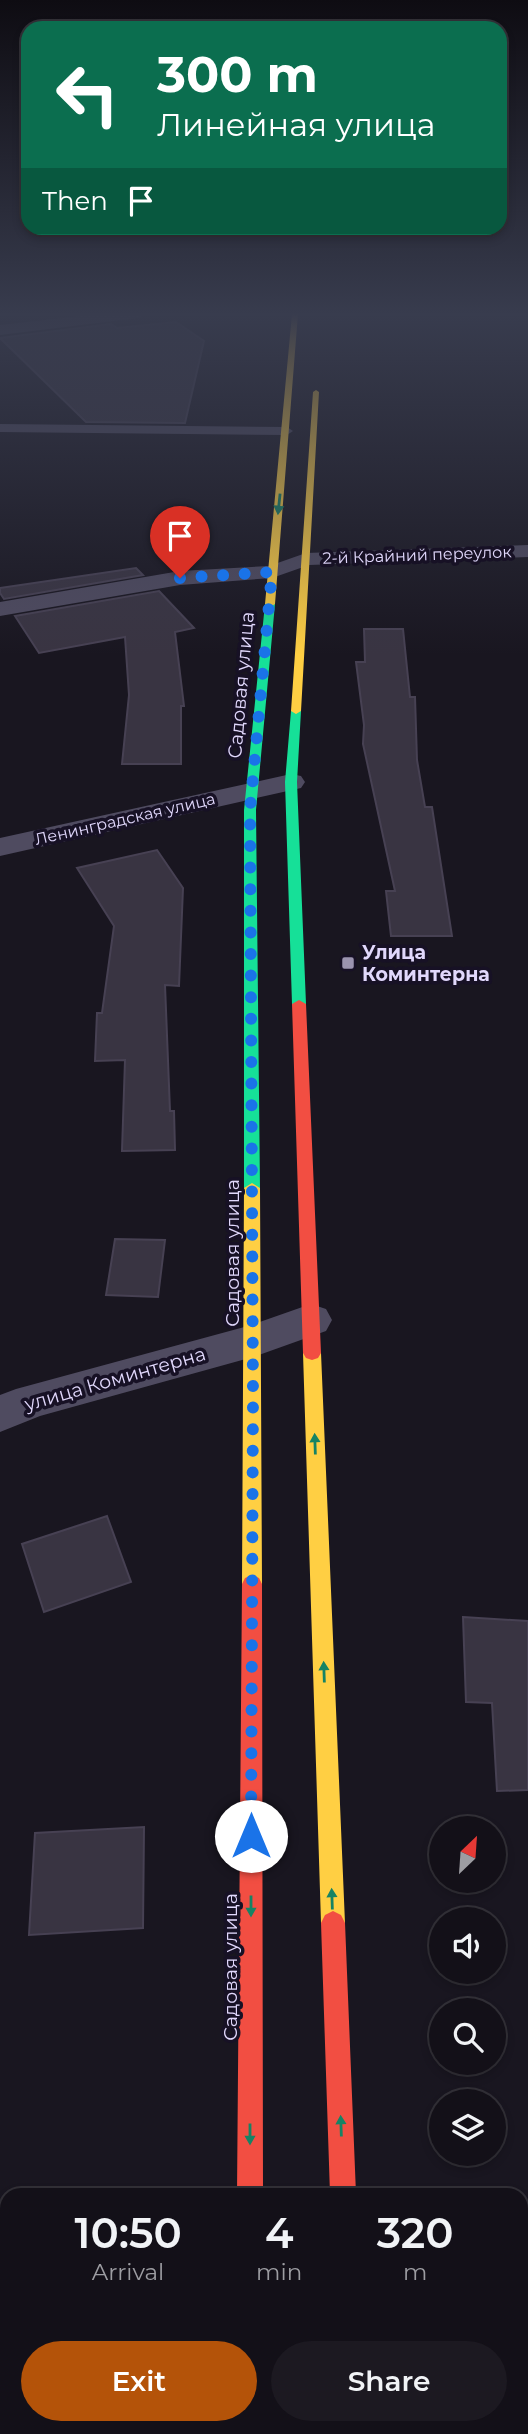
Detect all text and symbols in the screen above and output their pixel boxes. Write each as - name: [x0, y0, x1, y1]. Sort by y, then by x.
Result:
- text: 300 m: [157, 45, 318, 104]
- icon: left: [42, 49, 133, 140]
- text: Линейная улица: [157, 105, 435, 144]
- icon: arrive: [122, 182, 160, 220]
- text: Then: [42, 185, 108, 217]
- one-way arrow: [274, 493, 285, 515]
- pin: [150, 506, 210, 578]
- icon: arrive: [161, 517, 199, 555]
- street label: 2-й Крайний переулок: [322, 542, 513, 568]
- street label: Садовая улица: [223, 611, 259, 759]
- street label: Ленинградская улица: [33, 789, 217, 849]
- place label: Улица Коминтерна: [362, 941, 490, 986]
- marker: Улица Коминтерна: [340, 955, 356, 971]
- street label: Садовая улица: [221, 1179, 244, 1327]
- street label: улица Коминтерна: [21, 1342, 208, 1416]
- one-way arrow: [310, 1433, 321, 1455]
- one-way arrow: [318, 1660, 329, 1682]
- position arrow: [214, 1799, 288, 1873]
- north arrow: [429, 1816, 506, 1894]
- map controls: [429, 1816, 506, 2166]
- one-way arrow: [327, 1888, 338, 1910]
- street label: Садовая улица: [219, 1893, 242, 2041]
- one-way arrow: [245, 1895, 257, 1917]
- button: sound: [429, 1907, 506, 1984]
- button: search: [429, 1998, 506, 2075]
- button: layers: [429, 2089, 506, 2166]
- one-way arrow: [335, 2115, 346, 2137]
- one-way arrow: [244, 2123, 256, 2145]
- text: 10:50: [74, 2207, 182, 2259]
- text: 4: [265, 2207, 293, 2259]
- text: 320: [377, 2207, 454, 2259]
- text: Arrival: [92, 2258, 164, 2286]
- text: min: [256, 2258, 302, 2286]
- text: m: [403, 2258, 427, 2286]
- button: Exit: [21, 2341, 257, 2421]
- button: Share: [271, 2341, 507, 2421]

